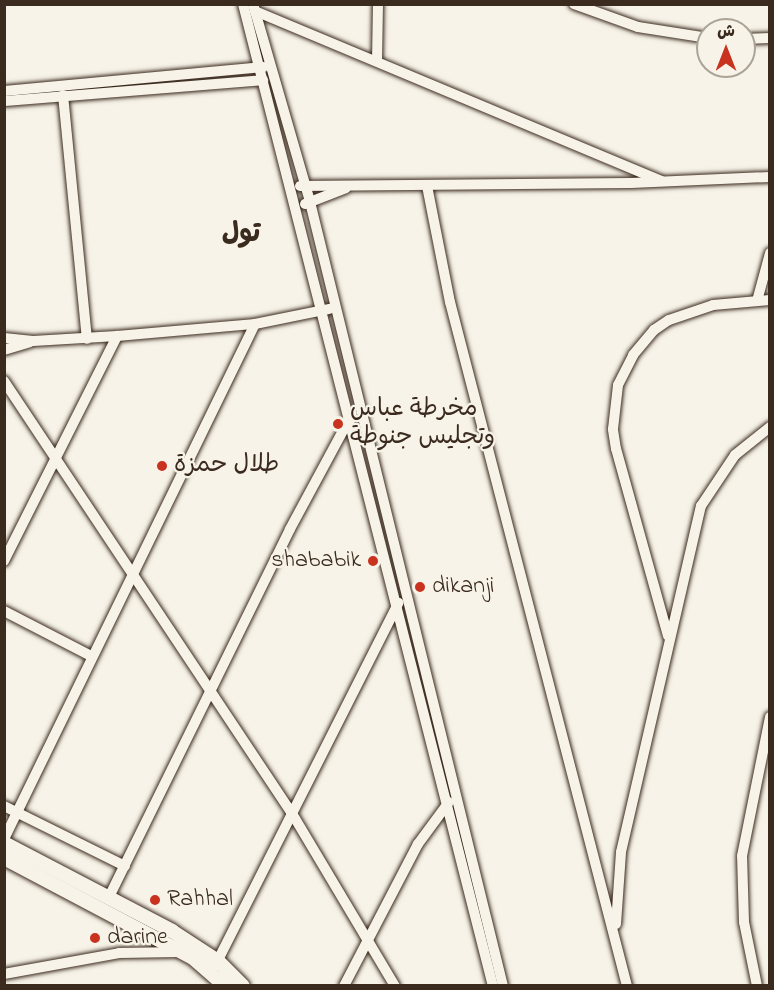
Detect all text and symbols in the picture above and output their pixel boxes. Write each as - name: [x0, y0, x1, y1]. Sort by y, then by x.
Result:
- north arrow: [696, 18, 756, 78]
- text: ش: [717, 20, 735, 44]
- district label: تول: [222, 219, 260, 251]
- place label: مخرطة عباس وتجليس جنوطة: [350, 396, 495, 452]
- marker: مخرطة عباس وتجليس جنوطة: [331, 417, 345, 431]
- place label: طلال حمزة: [174, 452, 279, 480]
- marker: طلال حمزة: [155, 459, 169, 473]
- place label: shababik: [271, 547, 361, 575]
- marker: shababik: [366, 554, 380, 568]
- place label: dikanji: [432, 573, 494, 601]
- marker: dikanji: [413, 580, 427, 594]
- place label: Rahhal: [167, 886, 233, 914]
- marker: Rahhal: [148, 893, 162, 907]
- place label: darine: [107, 924, 168, 952]
- marker: darine: [88, 931, 102, 945]

